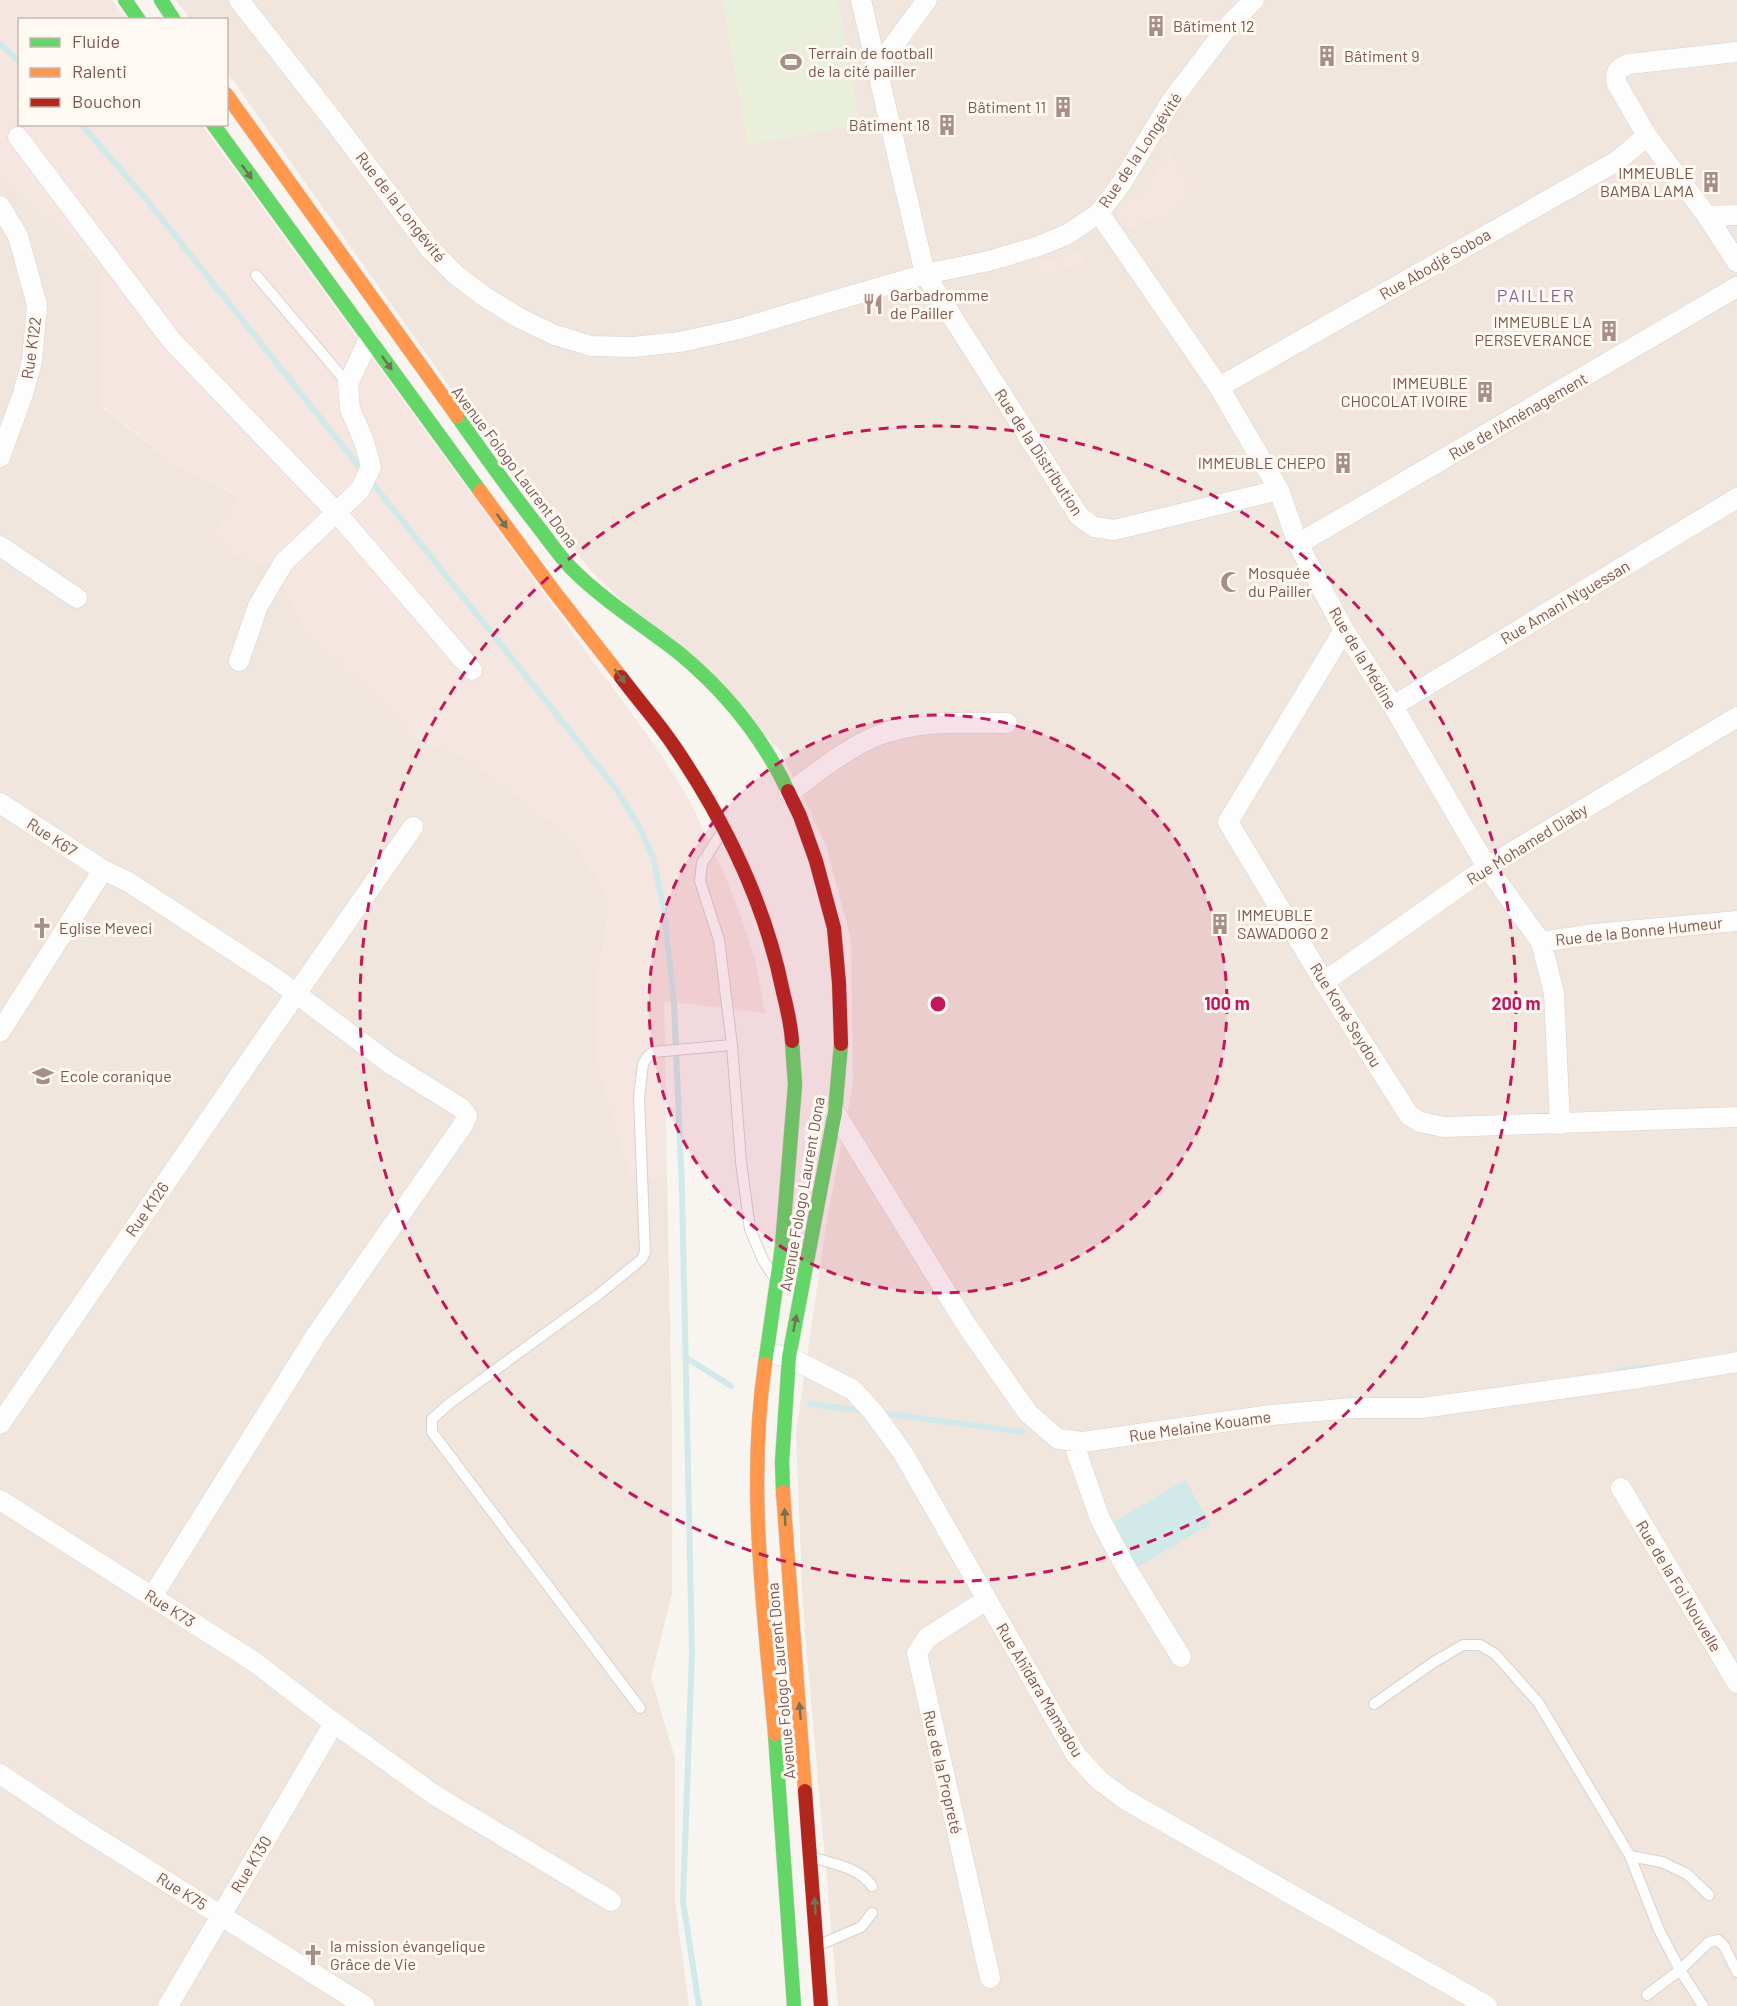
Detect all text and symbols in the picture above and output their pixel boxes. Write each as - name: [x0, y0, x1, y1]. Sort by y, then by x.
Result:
- building icon: Bâtiment 12: [1144, 14, 1168, 38]
- place label: Bâtiment 12: [1173, 16, 1254, 35]
- legend: [18, 18, 228, 126]
- text: Fluide: [72, 30, 120, 52]
- place label: Terrain de football de la cité pailler: [808, 43, 933, 80]
- building icon: Bâtiment 9: [1315, 44, 1339, 68]
- place label: Bâtiment 9: [1344, 46, 1420, 65]
- sports icon: Terrain de football de la cité pailler: [779, 50, 803, 74]
- text: Ralenti: [72, 60, 127, 82]
- street label: Rue de la Longévité: [1094, 89, 1185, 211]
- text: Bouchon: [72, 90, 141, 112]
- building icon: Bâtiment 11: [1051, 95, 1075, 119]
- place label: Bâtiment 11: [967, 97, 1046, 116]
- building icon: Bâtiment 18: [935, 113, 959, 137]
- place label: Bâtiment 18: [849, 115, 930, 134]
- street label: Rue de la Longévité: [352, 148, 450, 266]
- place label: IMMEUBLE BAMBA LAMA: [1600, 163, 1694, 200]
- one-way arrow: [241, 164, 253, 179]
- building icon: IMMEUBLE BAMBA LAMA: [1699, 170, 1723, 194]
- street label: Rue Abodjé Soboa: [1376, 224, 1494, 303]
- district label: PAILLER: [1497, 284, 1575, 306]
- place label: Garbadromme de Pailler: [890, 285, 989, 322]
- restaurant icon: Garbadromme de Pailler: [861, 292, 885, 316]
- place label: IMMEUBLE LA PERSEVERANCE: [1475, 312, 1592, 349]
- street label: Rue K122: [17, 316, 44, 380]
- building icon: IMMEUBLE LA PERSEVERANCE: [1597, 319, 1621, 343]
- one-way arrow: [381, 355, 393, 371]
- street label: Rue de l'Aménagement: [1445, 368, 1590, 463]
- place label: IMMEUBLE CHOCOLAT IVOIRE: [1341, 373, 1468, 410]
- building icon: IMMEUBLE CHOCOLAT IVOIRE: [1473, 380, 1497, 404]
- street label: Avenue Fologo Laurent Dona: [448, 382, 582, 551]
- street label: Rue de la Distribution: [991, 385, 1088, 519]
- building icon: IMMEUBLE CHEPO: [1331, 451, 1355, 475]
- place label: IMMEUBLE CHEPO: [1198, 453, 1326, 472]
- one-way arrow: [496, 512, 508, 528]
- street label: Rue Amani N'guessan: [1497, 556, 1633, 648]
- place label: Mosquée du Pailler: [1248, 563, 1312, 600]
- mosque icon: Mosquée du Pailler: [1219, 570, 1243, 594]
- street label: Rue de la Médine: [1326, 603, 1401, 712]
- one-way arrow: [614, 668, 627, 684]
- street label: Rue Mohamed Diaby: [1463, 798, 1591, 888]
- street label: Rue K67: [24, 813, 81, 860]
- place label: IMMEUBLE SAWADOGO 2: [1237, 905, 1329, 942]
- building icon: IMMEUBLE SAWADOGO 2: [1208, 912, 1232, 936]
- street label: Rue de la Bonne Humeur: [1554, 912, 1724, 949]
- church icon: Eglise Meveci: [30, 916, 54, 940]
- place label: Eglise Meveci: [59, 918, 152, 937]
- street label: Rue Koné Seydou: [1307, 959, 1386, 1070]
- text: 100 m: [1204, 992, 1250, 1014]
- text: 200 m: [1491, 992, 1541, 1014]
- centre of rings: [928, 994, 948, 1014]
- school or university icon: Ecole coranique: [31, 1064, 55, 1088]
- place label: Ecole coranique: [60, 1066, 172, 1085]
- street label: Avenue Fologo Laurent Dona: [775, 1095, 828, 1293]
- street label: Rue K126: [121, 1178, 172, 1240]
- one-way arrow: [791, 1313, 800, 1332]
- street label: Rue Melaine Kouame: [1128, 1406, 1272, 1445]
- one-way arrow: [780, 1507, 789, 1526]
- street label: Rue de la Foi Nouvelle: [1633, 1517, 1726, 1655]
- street label: Avenue Fologo Laurent Dona: [762, 1582, 799, 1780]
- street label: Rue K73: [142, 1585, 199, 1630]
- street label: Rue Ahïdara Mamadou: [993, 1619, 1088, 1760]
- one-way arrow: [795, 1702, 805, 1721]
- street label: Rue de la Propreté: [920, 1708, 967, 1836]
- street label: Rue K130: [226, 1832, 275, 1896]
- street label: Rue K75: [154, 1868, 211, 1913]
- one-way arrow: [810, 1896, 819, 1915]
- place label: la mission évangelique Grâce de Vie: [330, 1936, 485, 1973]
- church icon: la mission évangelique Grâce de Vie: [301, 1943, 325, 1967]

